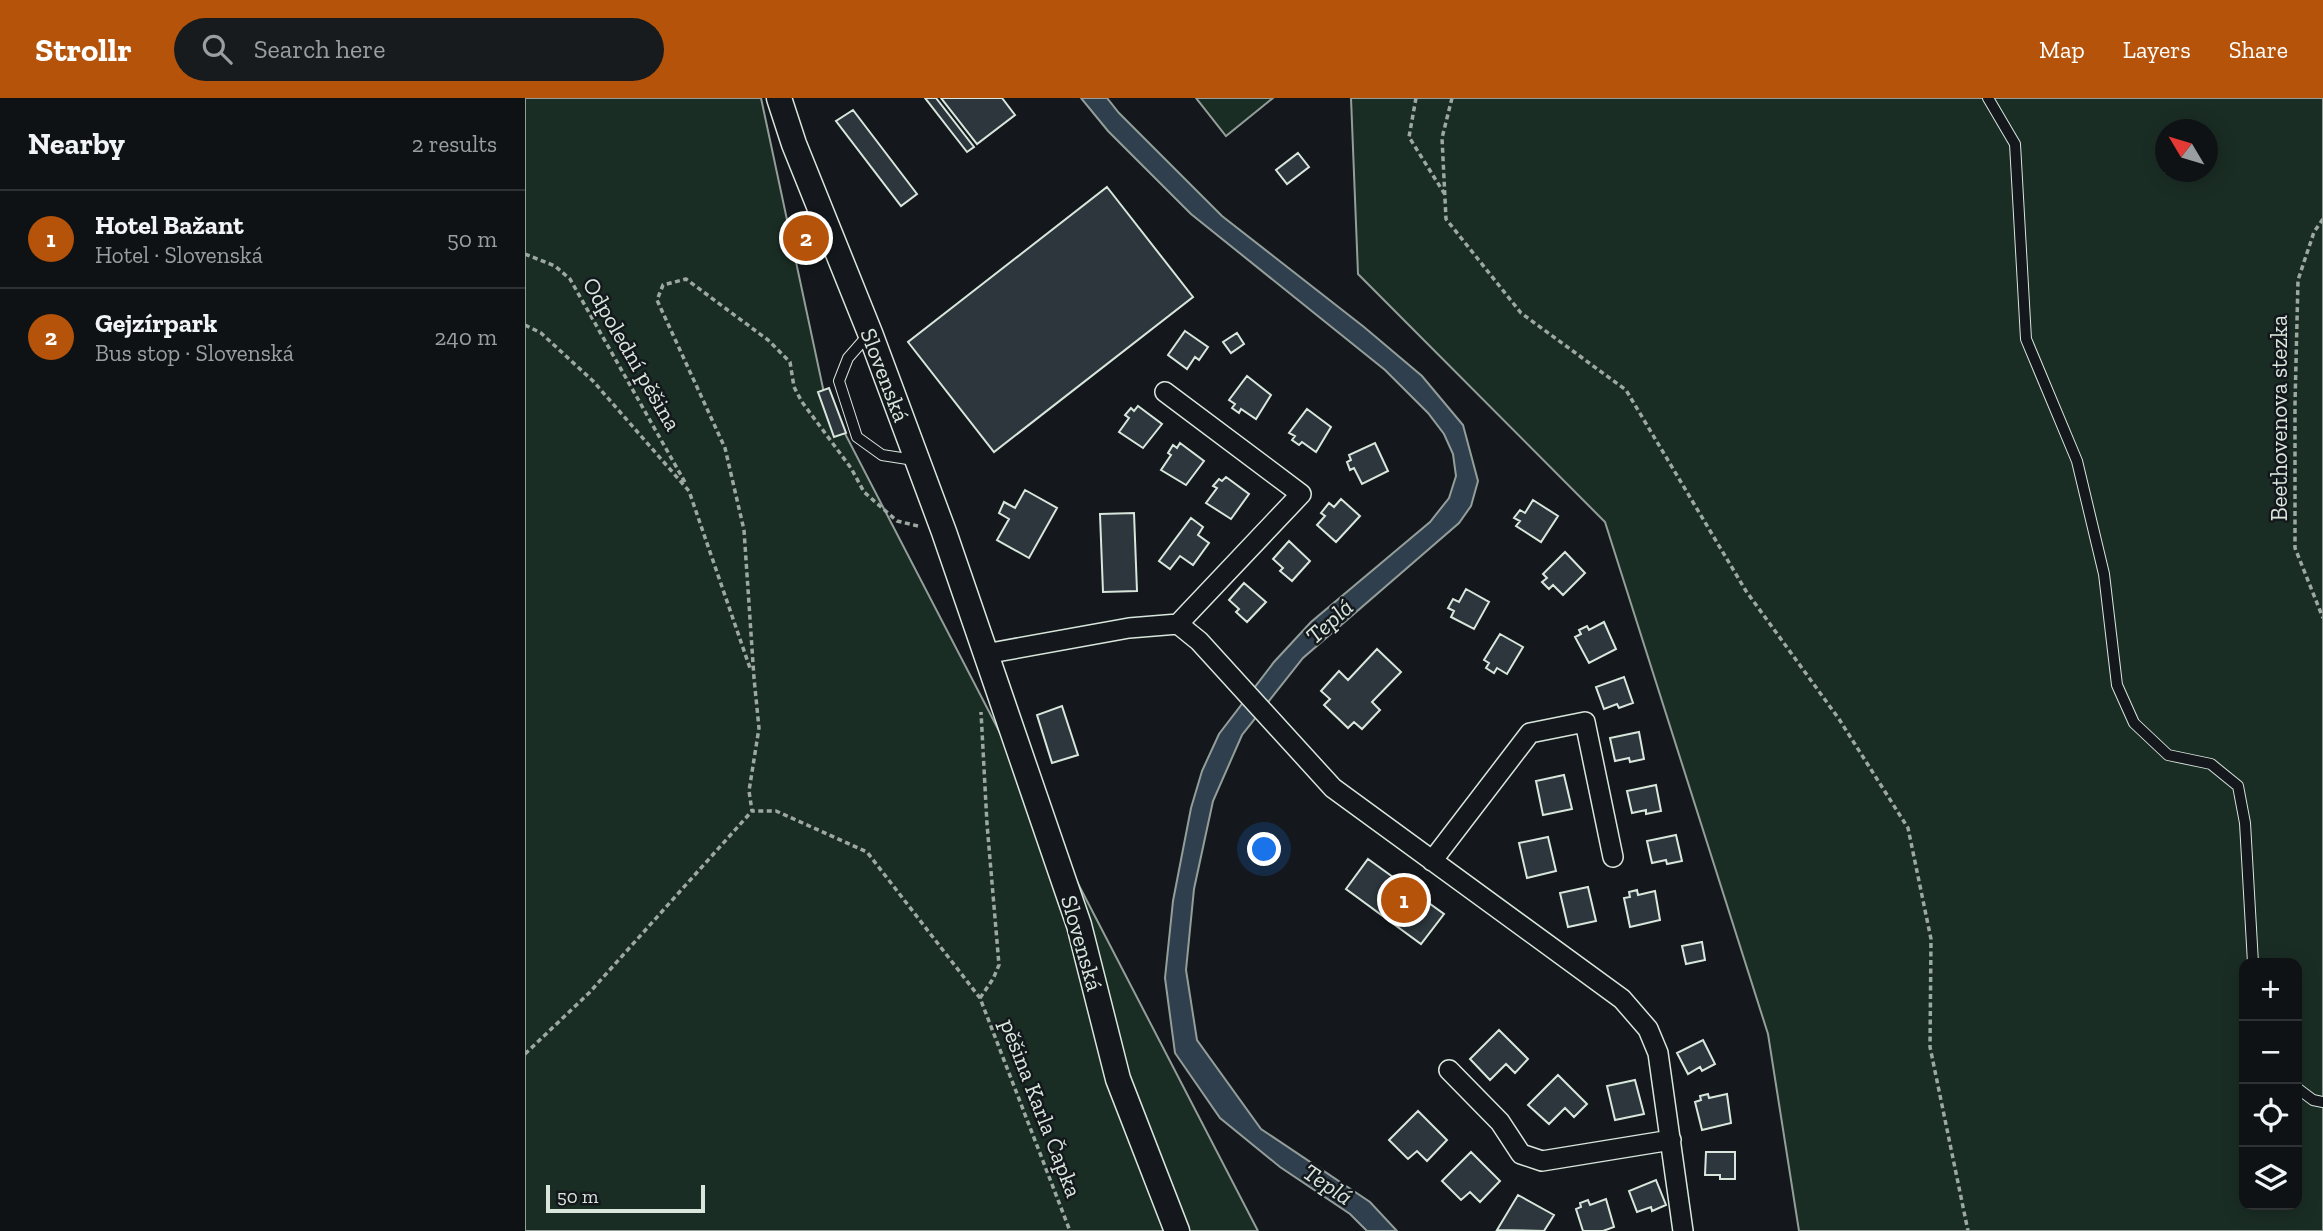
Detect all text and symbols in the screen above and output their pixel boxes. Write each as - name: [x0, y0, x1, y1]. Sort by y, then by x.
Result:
- search box: [174, 18, 664, 81]
- text: Strollr: [35, 30, 132, 69]
- icon: search: [198, 30, 236, 68]
- text: Search here: [254, 33, 385, 65]
- text: Map: [2039, 35, 2085, 64]
- text: Layers: [2123, 35, 2191, 64]
- text: Share: [2229, 35, 2288, 64]
- north arrow: [2155, 119, 2218, 182]
- text: Nearby: [28, 126, 125, 162]
- text: 2 results: [412, 130, 497, 158]
- text: Hotel Bažant: [95, 209, 244, 241]
- pin: 2: [783, 212, 829, 264]
- text: 1: [46, 225, 56, 253]
- text: 50 m: [447, 225, 497, 253]
- text: Hotel · Slovenská: [95, 241, 263, 269]
- street label: Odpolední pěšina: [577, 272, 687, 436]
- text: Gejzírpark: [95, 307, 218, 339]
- street label: Beethovenova stezka: [2265, 315, 2293, 521]
- text: 2: [45, 323, 57, 351]
- text: 240 m: [434, 323, 497, 351]
- street label: Slovenská: [854, 324, 916, 426]
- text: Bus stop · Slovenská: [95, 339, 294, 367]
- water label: Teplá: [1299, 592, 1359, 650]
- your location: [1247, 832, 1281, 866]
- pin: 1: [1381, 874, 1427, 926]
- street label: Slovenská: [1055, 892, 1109, 994]
- map controls: [2239, 958, 2302, 1210]
- button: +: [2239, 958, 2302, 1021]
- street label: pěšina Karla Čapka: [994, 1015, 1088, 1201]
- button: −: [2239, 1021, 2302, 1084]
- button: locate: [2239, 1084, 2302, 1147]
- button: layers: [2239, 1147, 2302, 1210]
- water label: Teplá: [1298, 1157, 1358, 1211]
- scale bar: [546, 1182, 705, 1214]
- text: 50 m: [557, 1185, 598, 1208]

